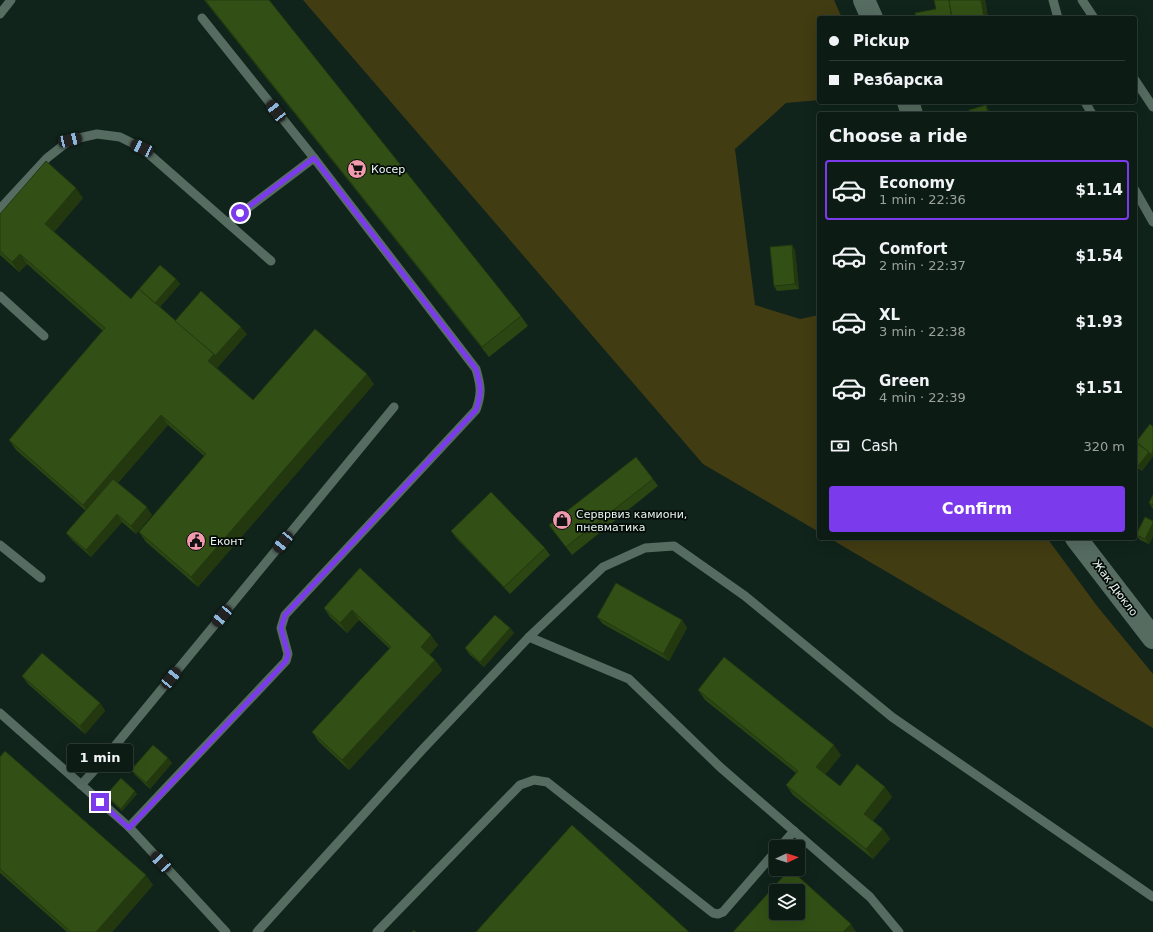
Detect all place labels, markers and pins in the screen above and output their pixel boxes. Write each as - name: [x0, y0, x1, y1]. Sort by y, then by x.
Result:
- supermarket icon: Косер: [346, 158, 368, 180]
- place label: Косер: [371, 163, 405, 176]
- place label: Серврвиз камиони, пневматика: [576, 508, 687, 534]
- shop icon: Серврвиз камиони, пневматика: [551, 509, 573, 531]
- public building icon: Еконт: [185, 530, 207, 552]
- place label: Еконт: [210, 535, 245, 548]

